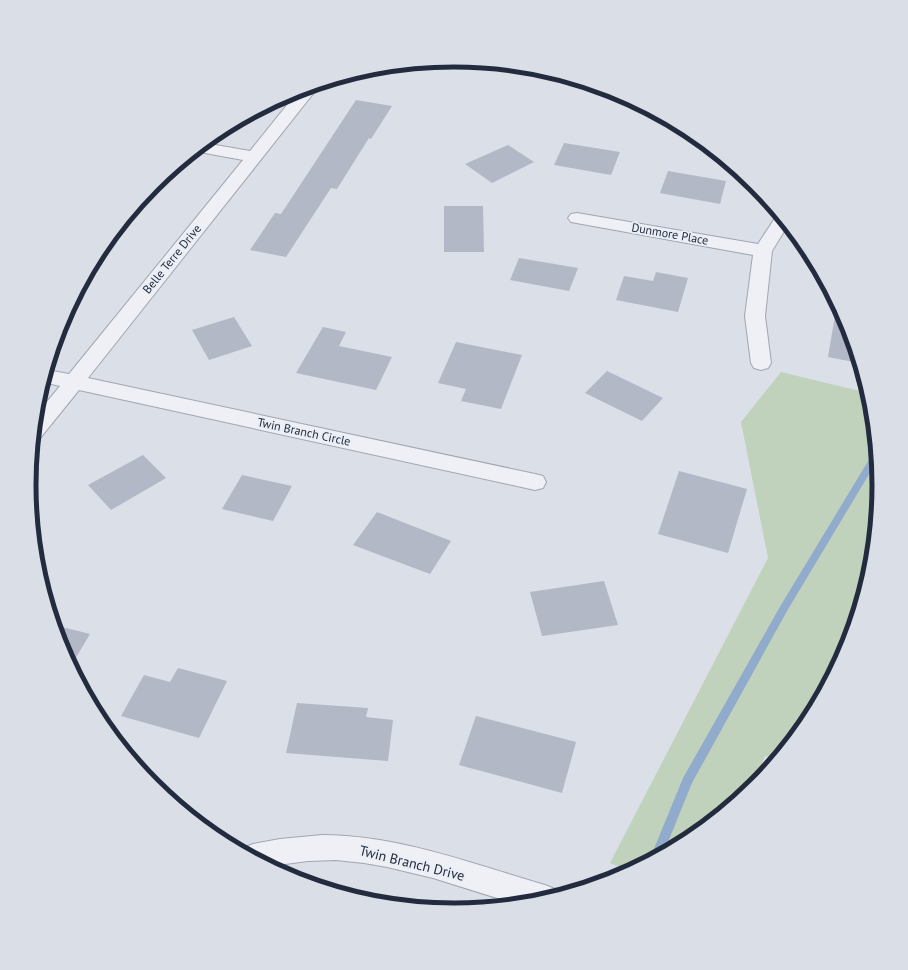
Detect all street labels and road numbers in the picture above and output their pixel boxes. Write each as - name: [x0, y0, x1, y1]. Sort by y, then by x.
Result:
- street label: Dunmore Place: [630, 219, 710, 248]
- street label: Belle Terre Drive: [139, 221, 204, 296]
- street label: Twin Branch Circle: [256, 414, 352, 449]
- street label: Twin Branch Drive: [357, 841, 467, 885]

